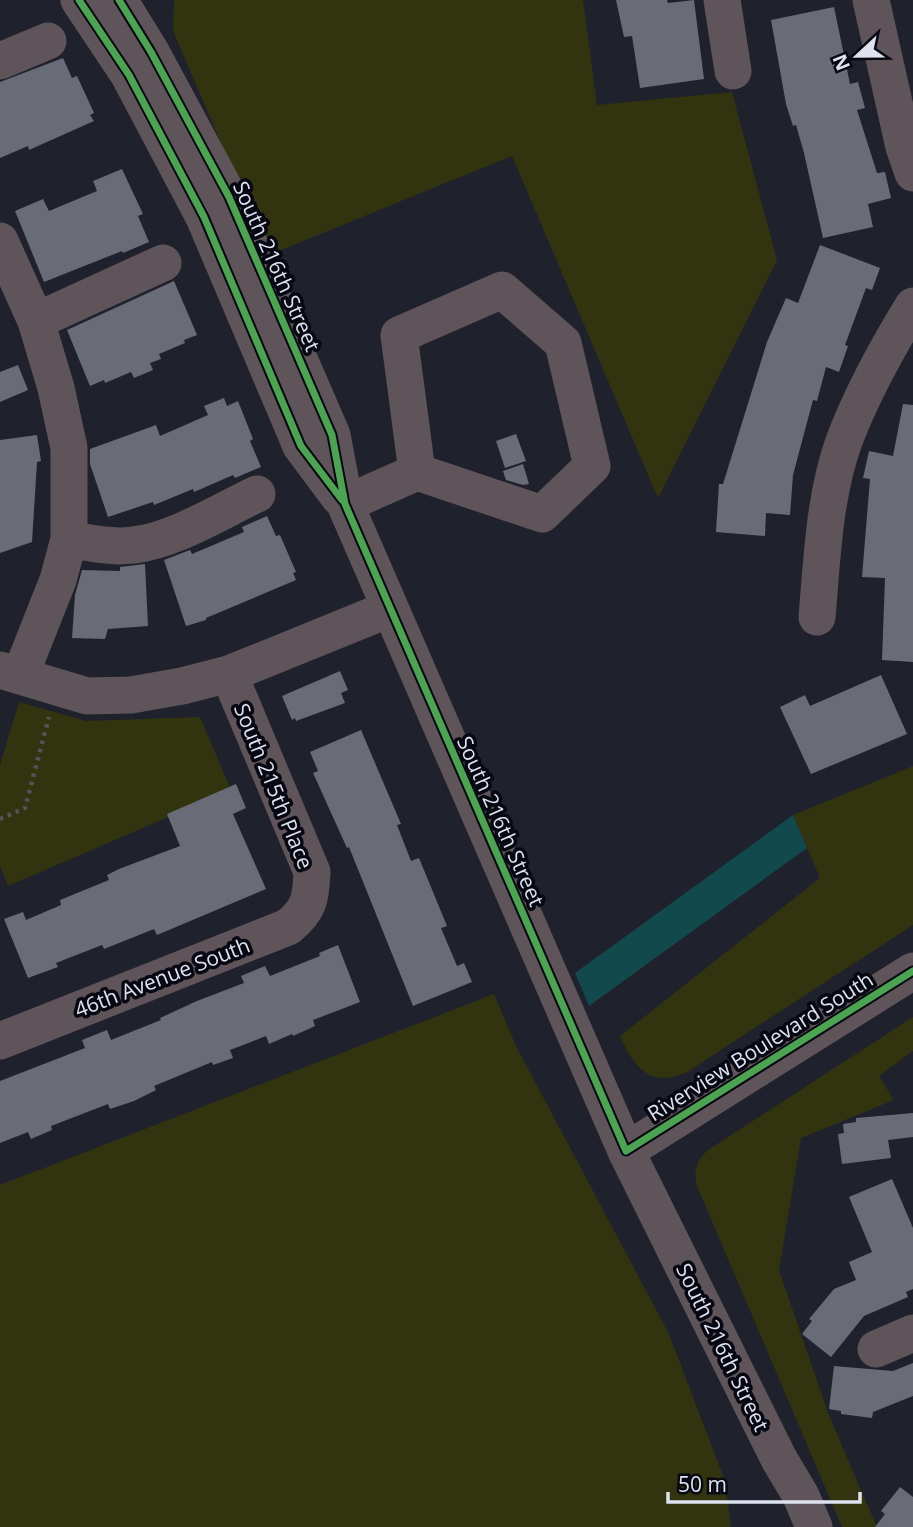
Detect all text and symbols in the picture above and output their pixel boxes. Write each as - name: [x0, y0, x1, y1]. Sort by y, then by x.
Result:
- north arrow: [822, 21, 892, 91]
- text: N: [826, 50, 856, 74]
- street label: South 216th Street: [227, 177, 327, 355]
- street label: South 215th Place: [228, 699, 320, 873]
- street label: South 216th Street: [451, 732, 551, 910]
- street label: 46th Avenue South: [70, 931, 254, 1023]
- street label: Riverview Boulevard South: [642, 965, 878, 1127]
- street label: South 216th Street: [670, 1258, 776, 1436]
- scale bar: [668, 1460, 860, 1504]
- text: 50 m: [678, 1470, 727, 1498]

